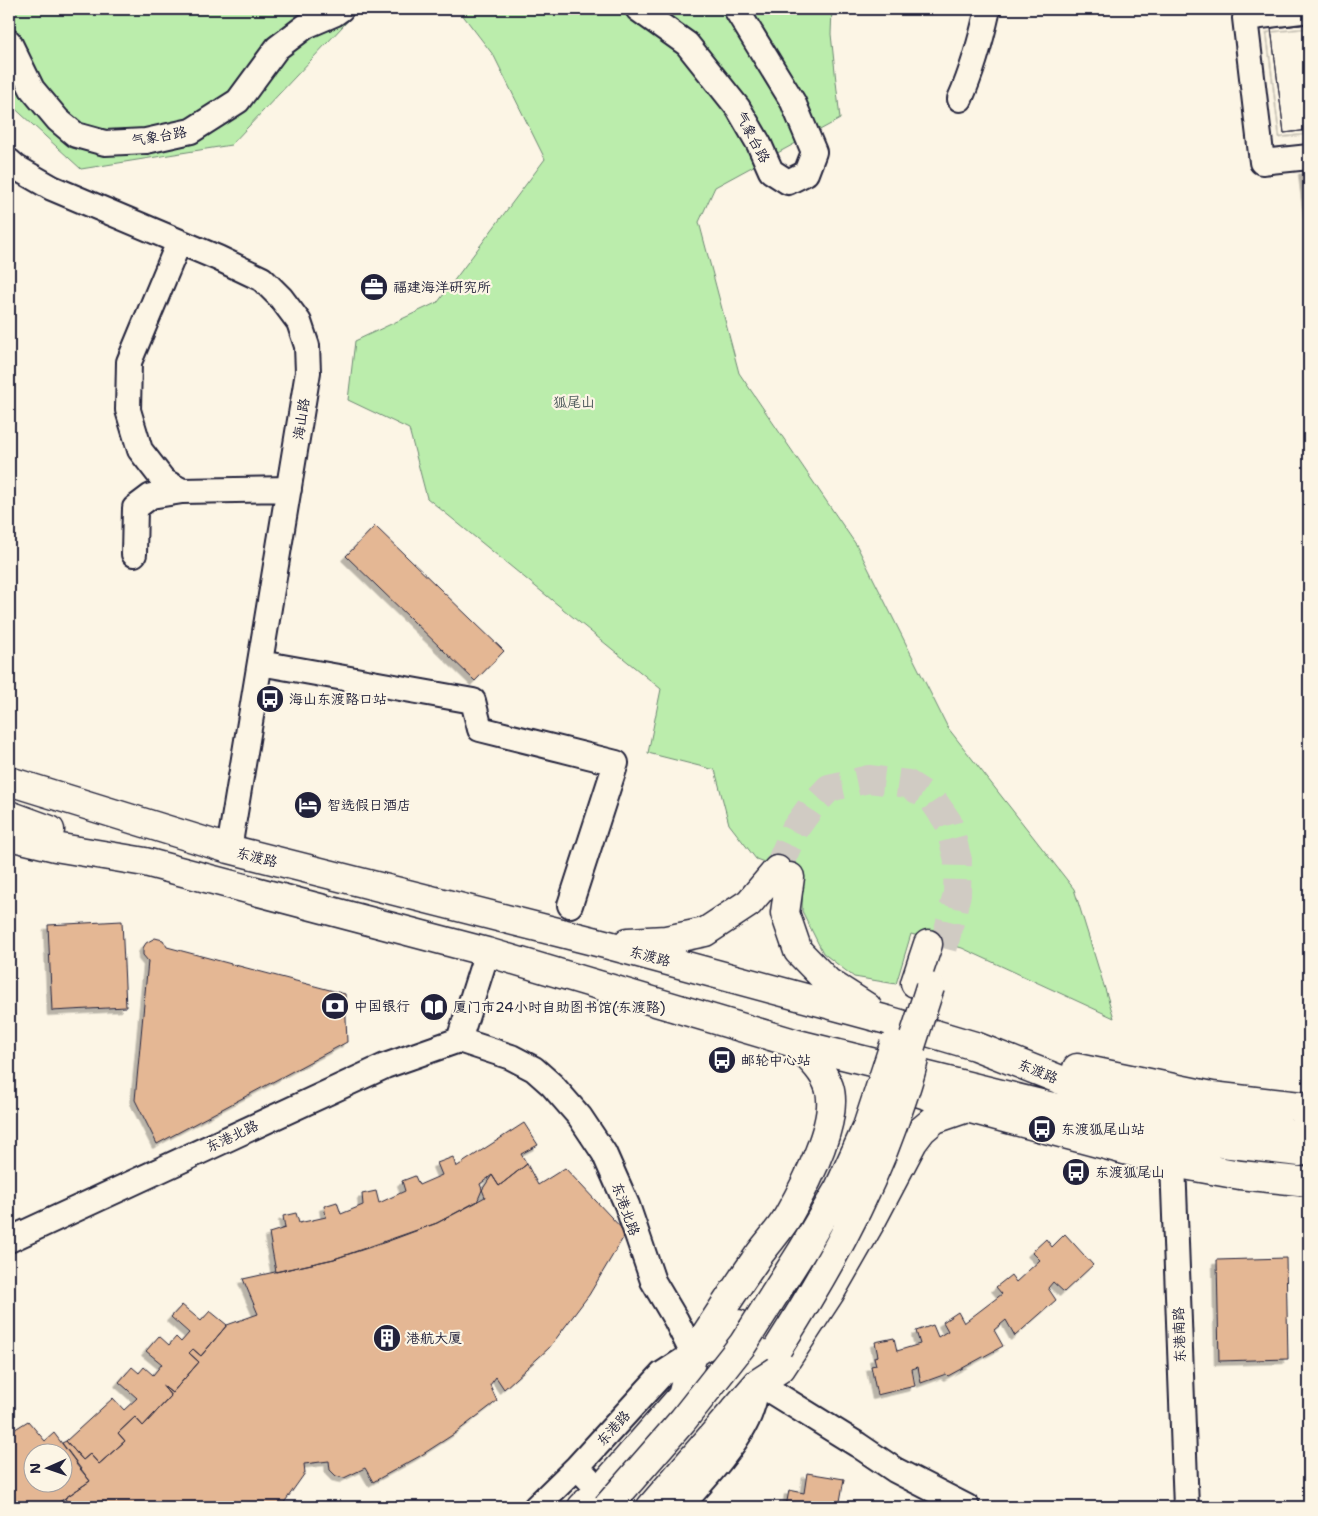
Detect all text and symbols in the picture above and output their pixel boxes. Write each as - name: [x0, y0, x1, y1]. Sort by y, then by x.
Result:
- street label: 气象台路: [732, 108, 774, 166]
- street label: 气象台路: [130, 122, 188, 150]
- office icon: 福建海洋研究所: [359, 272, 389, 302]
- place label: 福建海洋研究所: [393, 278, 491, 296]
- park label: 狐尾山: [553, 393, 595, 411]
- street label: 海山路: [289, 397, 313, 441]
- bus stop icon: 海山东渡路口站: [255, 684, 285, 714]
- place label: 海山东渡路口站: [289, 690, 387, 708]
- hotel icon: 智选假日酒店: [293, 790, 323, 820]
- place label: 智选假日酒店: [327, 796, 411, 814]
- street label: 东渡路: [234, 843, 280, 871]
- street label: 东渡路: [627, 942, 673, 970]
- bank icon: 中国银行: [320, 991, 350, 1021]
- library icon: 厦门市24小时自助图书馆(东渡路): [419, 992, 449, 1022]
- place label: 中国银行: [354, 997, 410, 1015]
- place label: 厦门市24小时自助图书馆(东渡路): [453, 998, 666, 1016]
- bus stop icon: 邮轮中心站: [707, 1045, 737, 1075]
- place label: 邮轮中心站: [741, 1051, 811, 1069]
- street label: 东渡路: [1015, 1055, 1061, 1087]
- bus stop icon: 东渡狐尾山站: [1027, 1114, 1057, 1144]
- street label: 东港北路: [203, 1116, 261, 1156]
- place label: 东渡狐尾山站: [1061, 1120, 1145, 1138]
- bus stop icon: 东渡狐尾山: [1061, 1157, 1091, 1187]
- place label: 东渡狐尾山: [1095, 1163, 1165, 1181]
- street label: 东港北路: [608, 1180, 644, 1238]
- street label: 东港南路: [1169, 1307, 1189, 1363]
- building icon: 港航大厦: [372, 1323, 402, 1353]
- place label: 港航大厦: [406, 1329, 462, 1347]
- street label: 东港路: [592, 1406, 634, 1450]
- north arrow: [22, 1444, 72, 1494]
- text: N: [26, 1463, 44, 1474]

